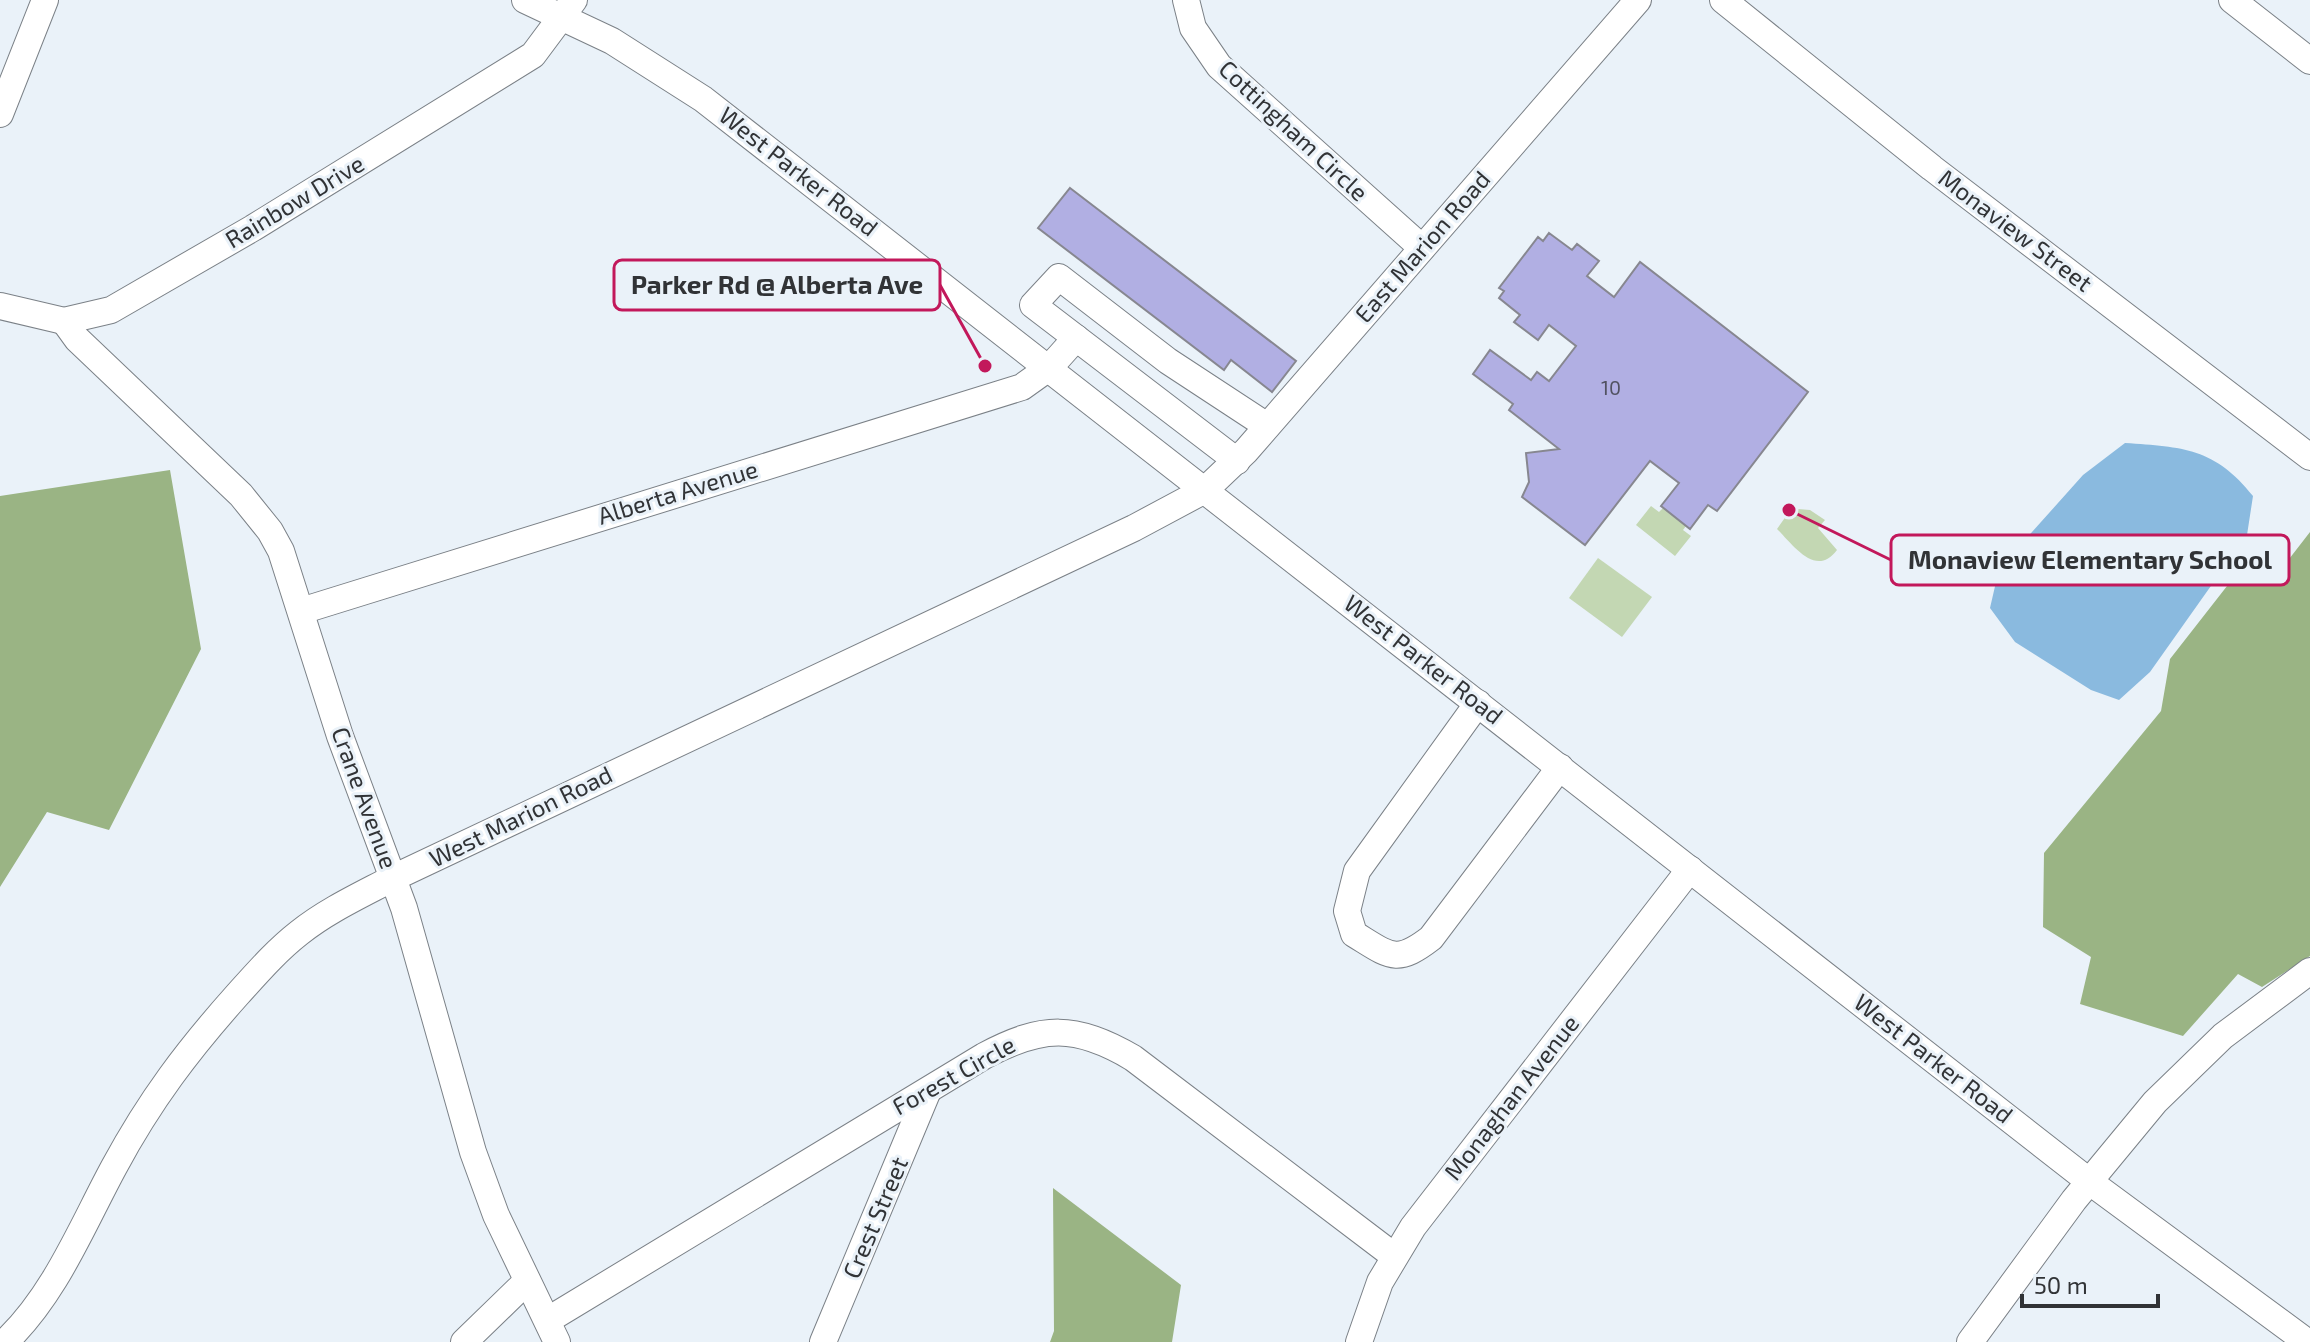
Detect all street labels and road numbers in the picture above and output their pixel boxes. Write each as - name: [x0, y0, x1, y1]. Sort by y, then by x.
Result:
- street label: Cottingham Circle: [1214, 53, 1375, 206]
- street label: West Parker Road: [714, 100, 884, 242]
- street label: Rainbow Drive: [220, 148, 369, 254]
- street label: Monaview Street: [1933, 163, 2098, 297]
- street label: East Marion Road: [1348, 164, 1496, 328]
- street label: Alberta Avenue: [594, 453, 761, 530]
- street label: West Parker Road: [1339, 588, 1509, 730]
- street label: Crane Avenue: [326, 723, 404, 872]
- street label: West Marion Road: [424, 759, 617, 873]
- street label: West Parker Road: [1849, 987, 2019, 1129]
- street label: Monaghan Avenue: [1437, 1009, 1584, 1185]
- street label: Forest Circle: [887, 1029, 1020, 1120]
- street label: Crest Street: [836, 1152, 913, 1283]

